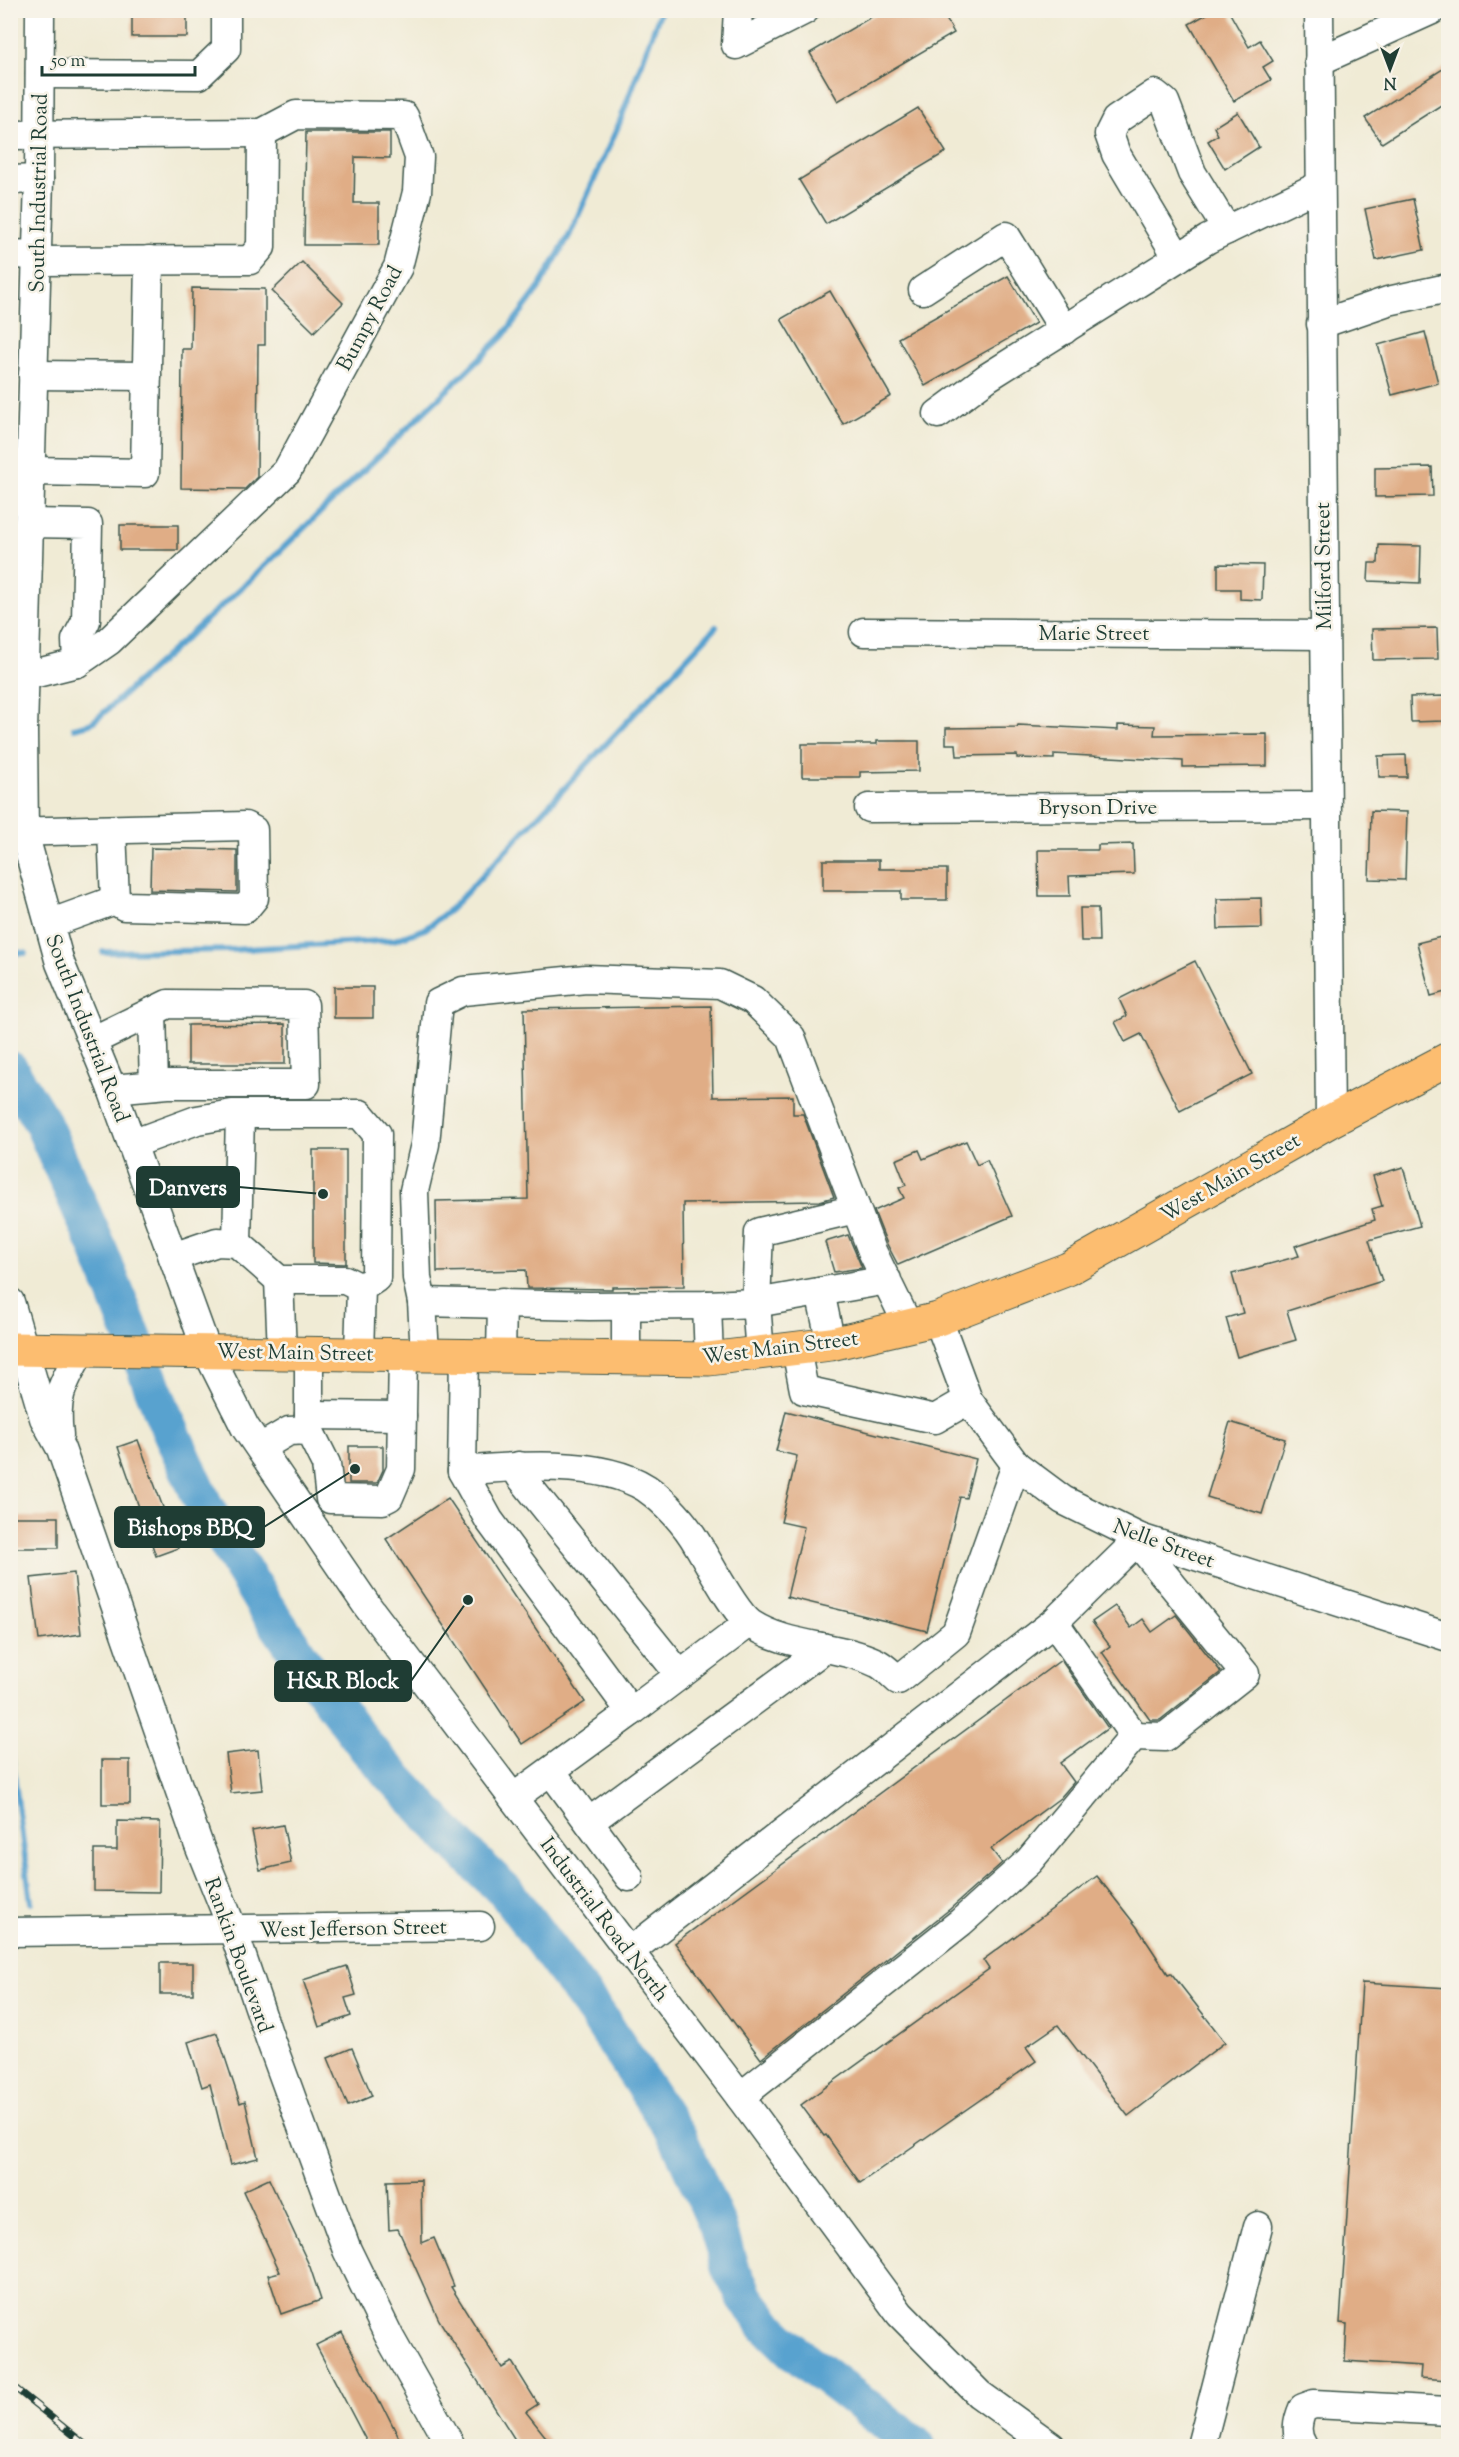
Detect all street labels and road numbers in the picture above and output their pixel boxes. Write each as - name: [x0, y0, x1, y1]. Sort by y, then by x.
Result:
- street label: South Industrial Road: [23, 93, 57, 293]
- street label: Bumpy Road: [330, 261, 411, 377]
- street label: Milford Street: [1309, 502, 1341, 630]
- street label: Marie Street: [1039, 620, 1149, 650]
- street label: Bryson Drive: [1039, 794, 1157, 824]
- street label: South Industrial Road: [36, 930, 136, 1127]
- street label: West Main Street: [1156, 1126, 1306, 1231]
- street label: West Main Street: [700, 1325, 860, 1373]
- street label: West Main Street: [216, 1338, 374, 1370]
- street label: Nelle Street: [1108, 1513, 1218, 1577]
- street label: Industrial Road North: [531, 1832, 675, 2009]
- street label: Rankin Boulevard: [195, 1874, 279, 2038]
- street label: West Jefferson Street: [259, 1913, 447, 1947]

